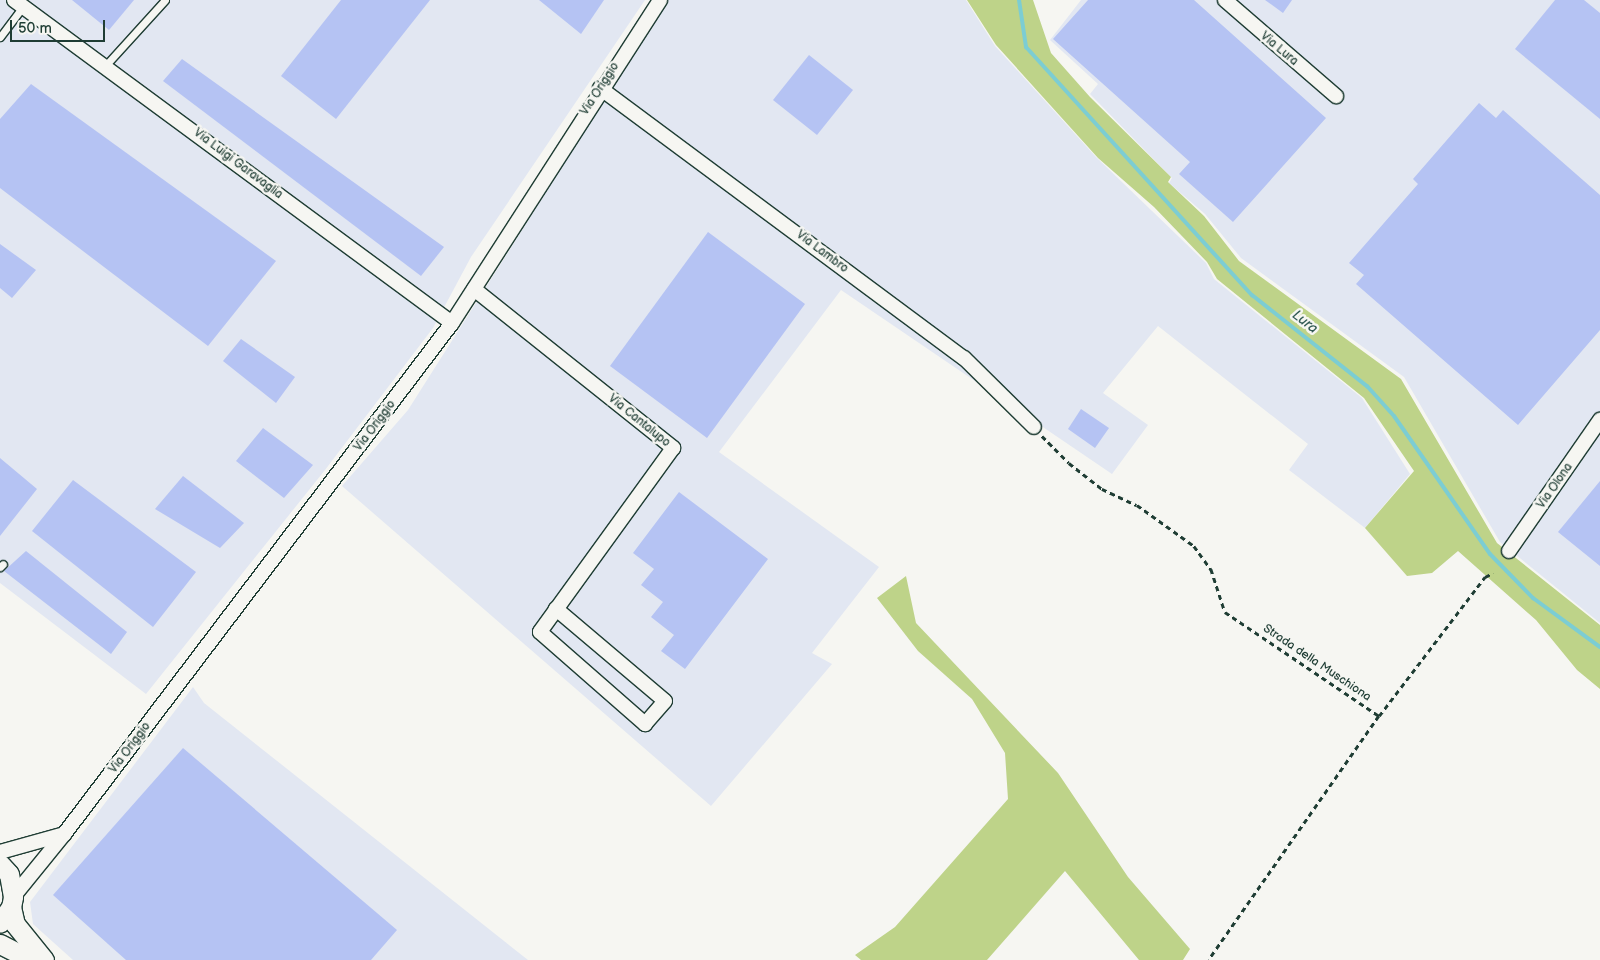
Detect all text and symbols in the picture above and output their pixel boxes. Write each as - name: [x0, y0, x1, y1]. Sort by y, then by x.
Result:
- scale bar: [12, 10, 108, 42]
- text: 50 m: [18, 19, 52, 38]
- street label: Via Lura: [1257, 29, 1301, 69]
- street label: Via Origgio: [578, 60, 622, 118]
- street label: Via Luigi Garavaglia: [191, 126, 285, 202]
- street label: Via Lambro: [793, 228, 851, 276]
- water label: Lura: [1289, 307, 1321, 337]
- street label: Via Cantalupo: [605, 392, 673, 450]
- street label: Via Origgio: [351, 398, 399, 454]
- street label: Via Olona: [1534, 460, 1576, 512]
- street label: Strada della Muschiona: [1260, 621, 1374, 705]
- street label: Via Origgio: [106, 720, 154, 776]

